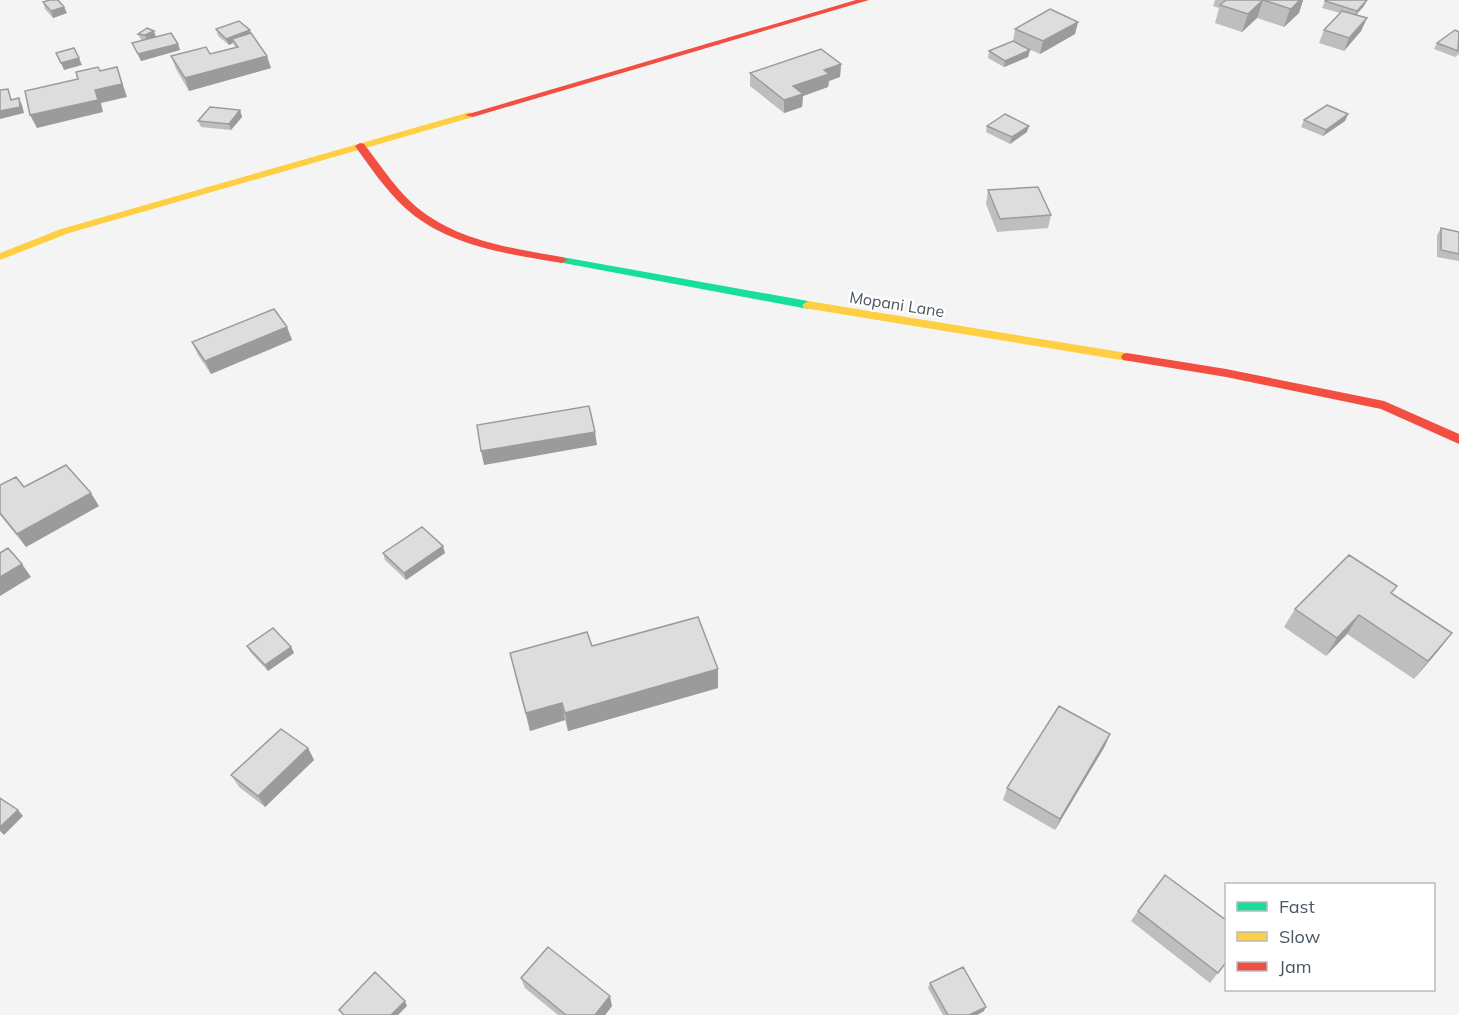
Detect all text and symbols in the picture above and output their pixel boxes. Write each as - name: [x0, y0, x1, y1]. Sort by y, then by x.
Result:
- street label: Mopani Lane: [848, 287, 946, 321]
- legend: [1225, 883, 1435, 991]
- text: Fast: [1279, 895, 1315, 918]
- text: Slow: [1279, 925, 1321, 948]
- text: Jam: [1279, 955, 1312, 978]

